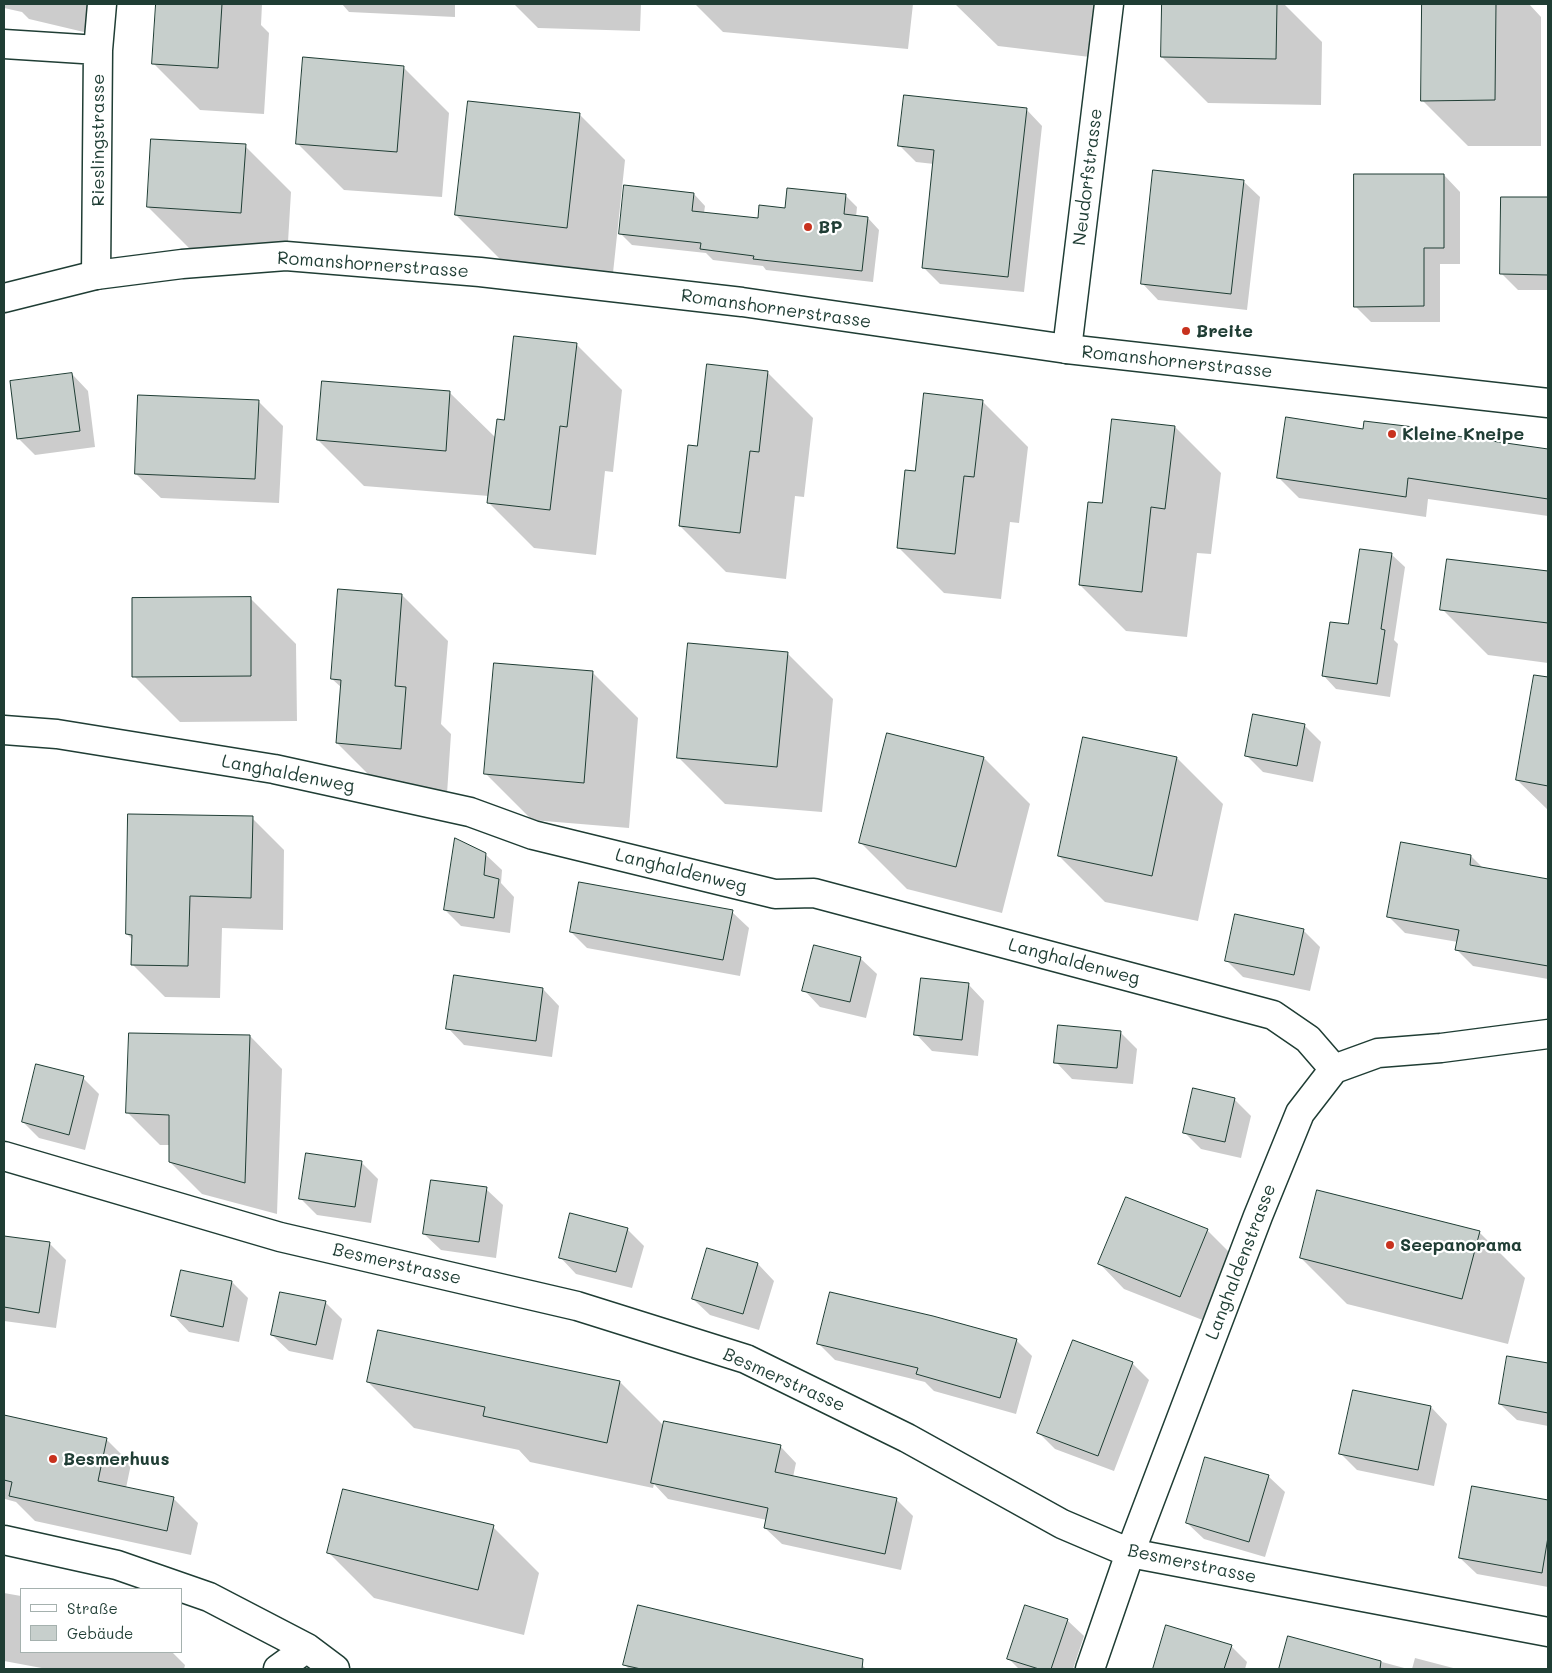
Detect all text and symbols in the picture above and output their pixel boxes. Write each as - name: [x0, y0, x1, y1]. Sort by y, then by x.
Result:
- street label: Rieslingstrasse: [87, 74, 109, 206]
- street label: Neudorfstrasse: [1069, 107, 1107, 247]
- place label: BP: [818, 216, 842, 238]
- marker: BP: [802, 221, 814, 233]
- street label: Romanshornerstrasse: [276, 248, 470, 282]
- street label: Romanshornerstrasse: [679, 285, 873, 333]
- place label: Breite: [1196, 320, 1253, 342]
- marker: Breite: [1180, 325, 1192, 337]
- street label: Romanshornerstrasse: [1080, 341, 1274, 383]
- place label: Kleine Kneipe: [1402, 423, 1524, 445]
- marker: Kleine Kneipe: [1386, 428, 1398, 440]
- street label: Langhaldenweg: [220, 751, 356, 797]
- street label: Langhaldenweg: [613, 844, 749, 898]
- street label: Langhaldenweg: [1006, 934, 1142, 990]
- street label: Langhaldenstrasse: [1201, 1181, 1281, 1343]
- place label: Seepanorama: [1400, 1234, 1522, 1256]
- street label: Besmerstrasse: [331, 1239, 463, 1289]
- marker: Seepanorama: [1384, 1239, 1396, 1251]
- street label: Besmerstrasse: [720, 1343, 848, 1417]
- place label: Besmerhuus: [63, 1448, 169, 1470]
- marker: Besmerhuus: [47, 1453, 59, 1465]
- street label: Besmerstrasse: [1126, 1540, 1258, 1588]
- legend: [20, 1588, 182, 1653]
- text: Straße: [67, 1598, 118, 1618]
- text: Gebäude: [67, 1623, 133, 1643]

